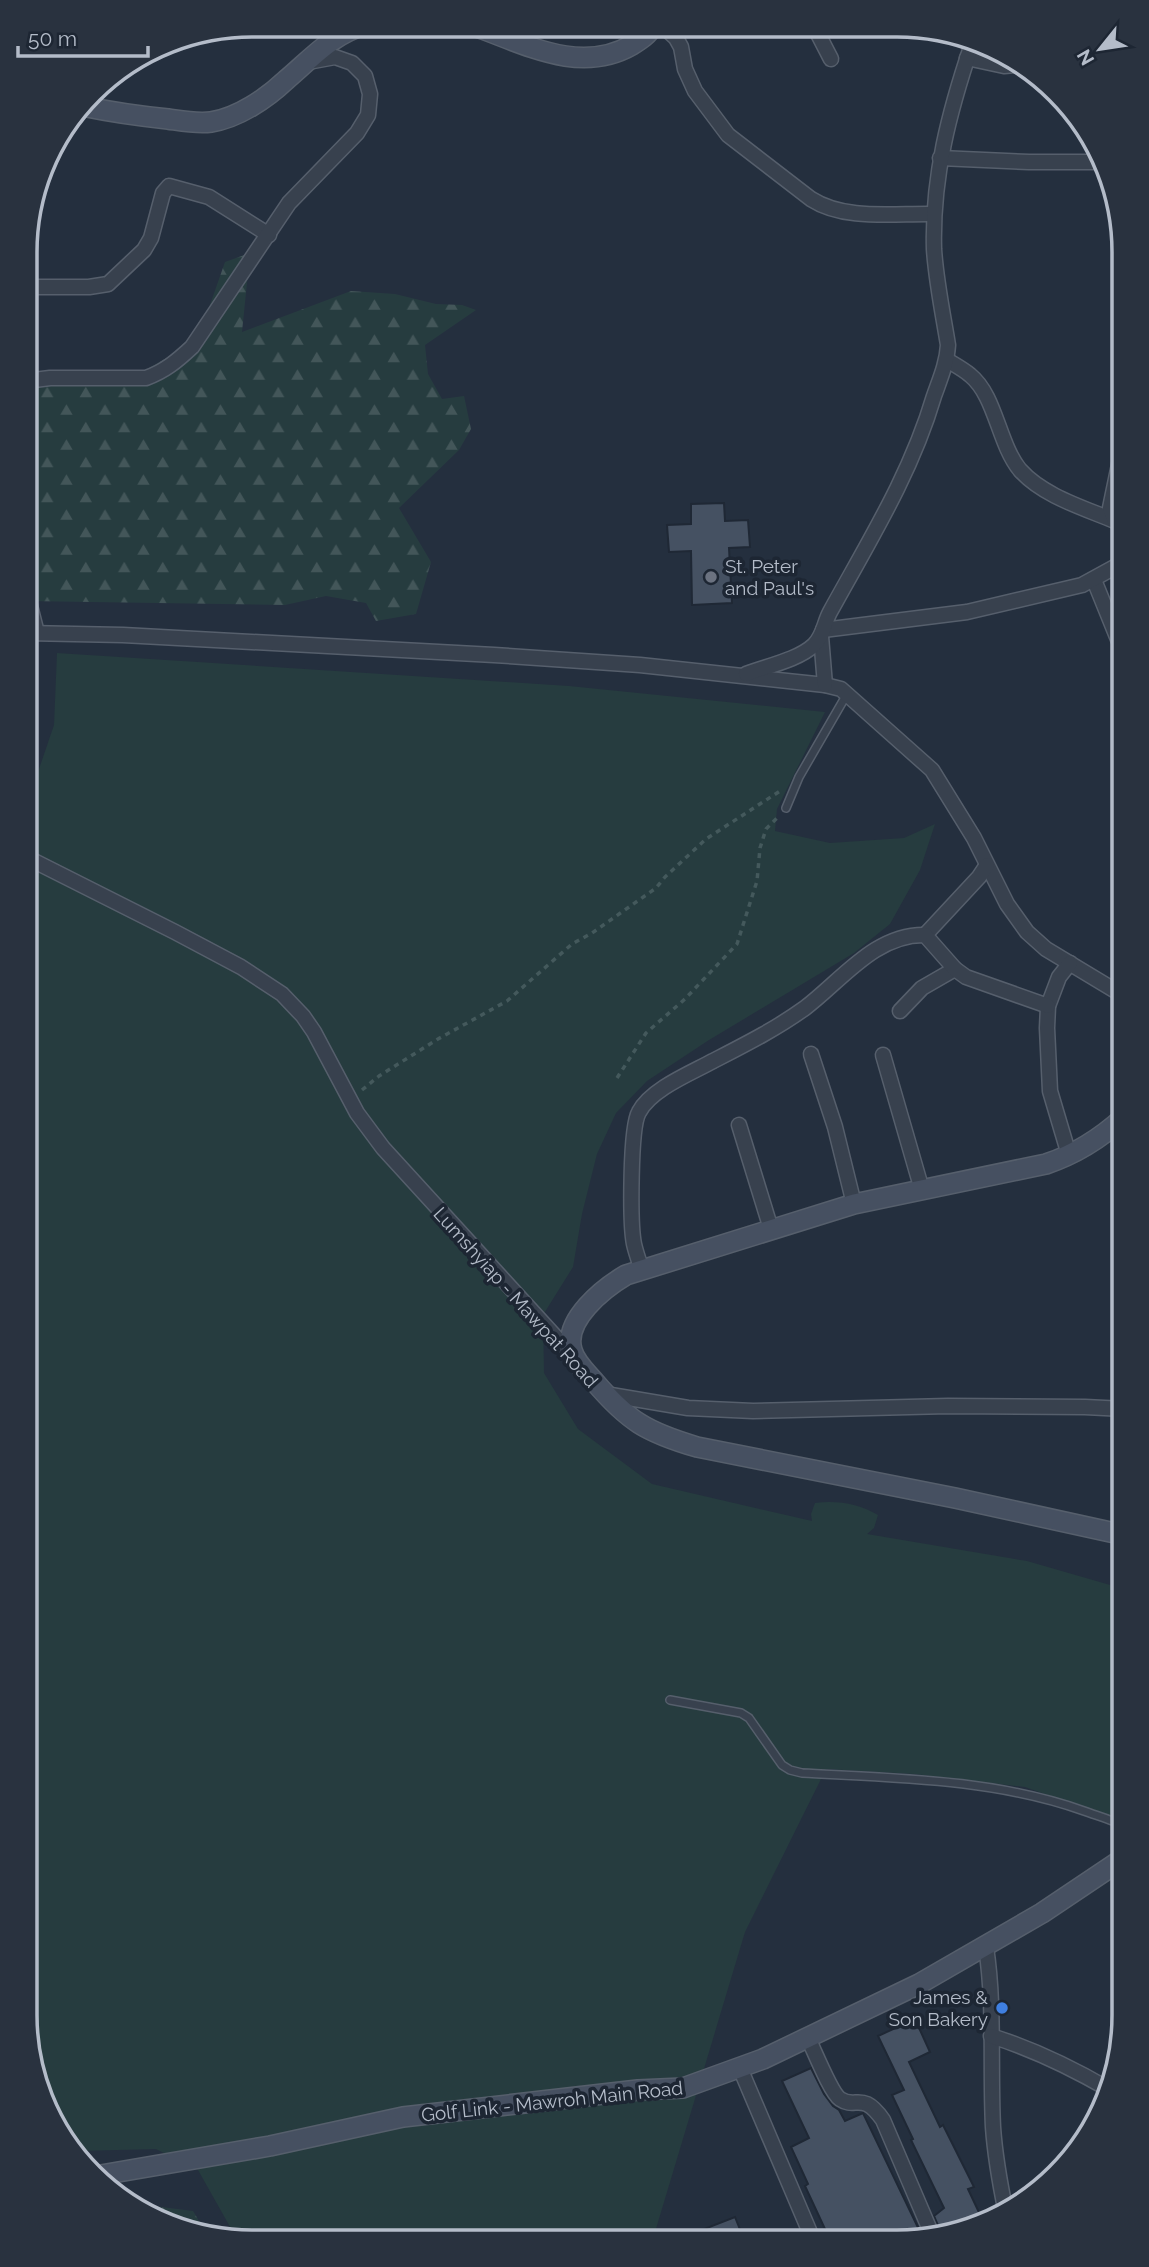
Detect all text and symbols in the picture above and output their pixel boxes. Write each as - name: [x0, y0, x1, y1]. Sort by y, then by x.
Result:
- scale bar: [18, 14, 147, 58]
- north arrow: [1065, 14, 1135, 84]
- text: 50 m: [28, 26, 77, 51]
- text: N: [1072, 46, 1098, 69]
- place label: St. Peter and Paul's: [725, 555, 814, 599]
- marker: St. Peter and Paul's: [703, 569, 719, 585]
- street label: Lumshyiap - Mawpat Road: [429, 1202, 603, 1392]
- place label: James & Son Bakery: [889, 1986, 988, 2030]
- marker: James & Son Bakery: [994, 2000, 1010, 2016]
- street label: Golf Link - Mawroh Main Road: [420, 2076, 684, 2126]

